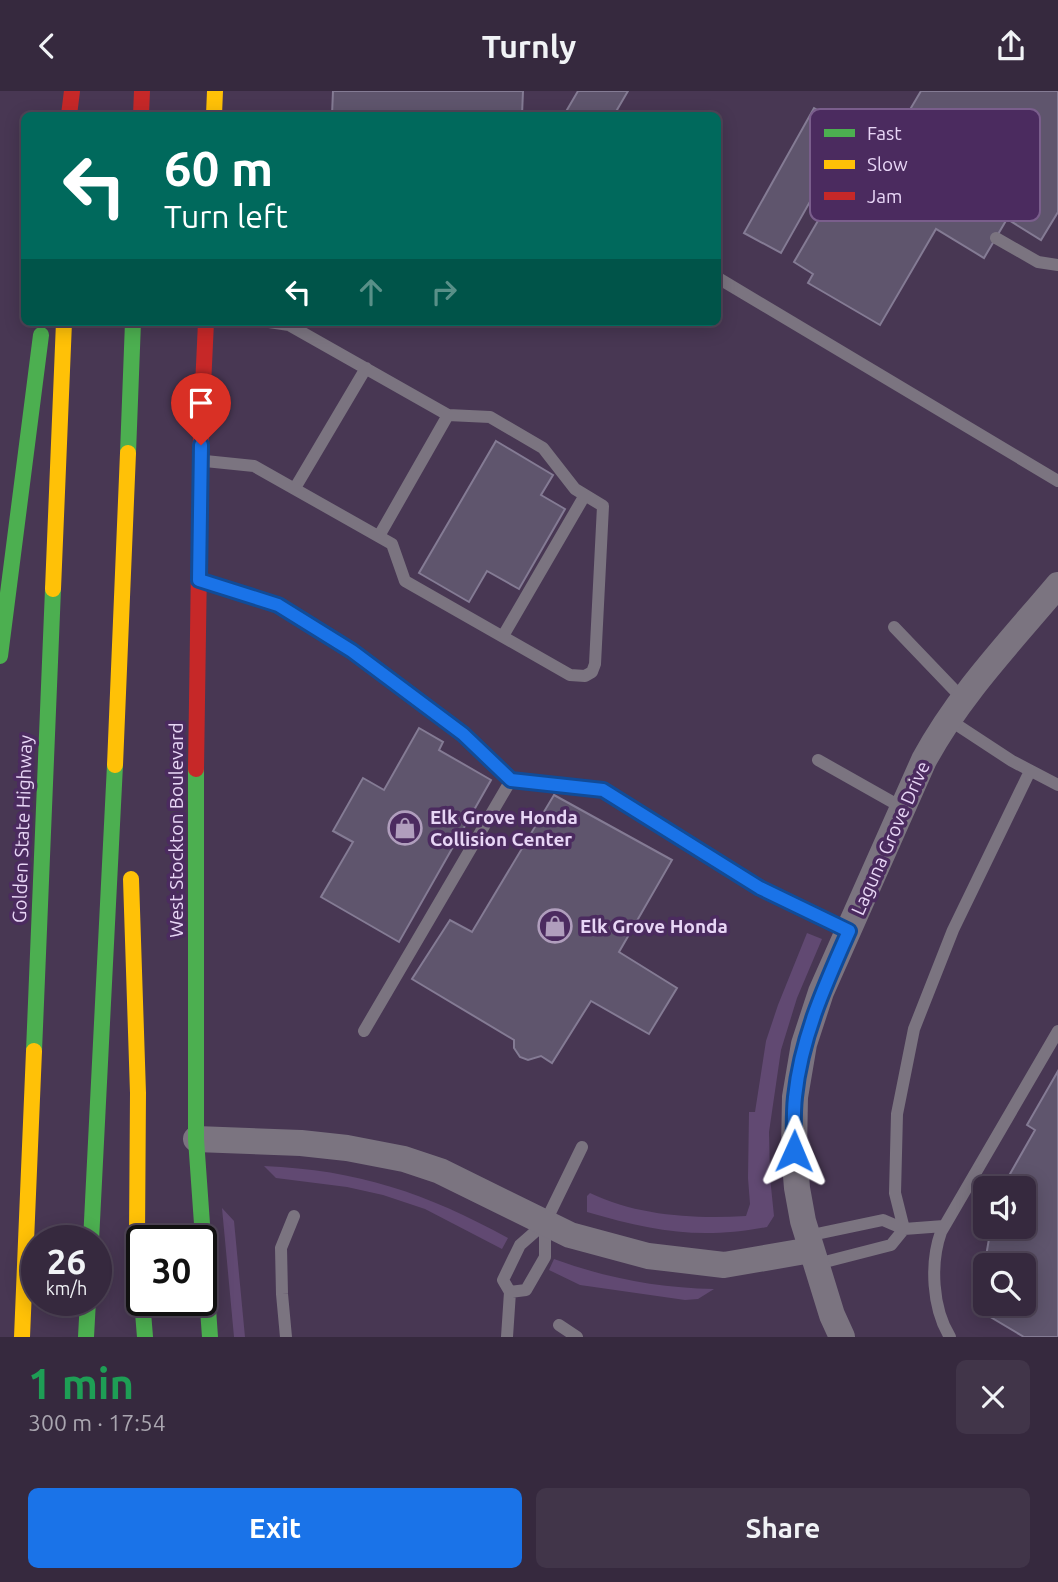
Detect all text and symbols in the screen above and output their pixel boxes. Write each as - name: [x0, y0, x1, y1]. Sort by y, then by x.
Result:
- icon: back: [28, 27, 66, 65]
- icon: share: [992, 27, 1030, 65]
- text: Turnly: [482, 28, 576, 64]
- legend: [810, 109, 1040, 221]
- text: Fast: [867, 122, 902, 144]
- icon: left: [49, 140, 140, 231]
- text: 60 m: [164, 140, 273, 195]
- text: Slow: [867, 153, 908, 175]
- text: Jam: [867, 185, 903, 207]
- text: Turn left: [164, 198, 288, 234]
- icon: left: [279, 273, 317, 311]
- icon: ahead: [352, 273, 390, 311]
- icon: right: [425, 273, 463, 311]
- pin: [171, 373, 231, 445]
- icon: arrive: [182, 384, 220, 422]
- street label: West Stockton Boulevard: [165, 722, 187, 938]
- street label: Golden State Highway: [8, 735, 36, 923]
- street label: Laguna Grove Drive: [846, 758, 934, 918]
- place label: Elk Grove Honda Collision Center: [430, 806, 578, 850]
- shop icon: Elk Grove Honda Collision Center: [386, 809, 424, 847]
- shop icon: Elk Grove Honda: [536, 907, 574, 945]
- place label: Elk Grove Honda: [580, 915, 728, 937]
- position arrow: [757, 1114, 831, 1188]
- map controls: [973, 1176, 1036, 1316]
- button: sound: [973, 1176, 1036, 1239]
- speed limit sign: 30: [126, 1225, 217, 1316]
- text: 26: [47, 1241, 86, 1281]
- button: search: [973, 1253, 1036, 1316]
- text: km/h: [46, 1278, 87, 1298]
- text: 1 min: [28, 1360, 134, 1407]
- button: close: [956, 1360, 1030, 1434]
- text: 300 m · 17:54: [28, 1410, 166, 1435]
- button: Exit: [28, 1488, 522, 1568]
- button: Share: [536, 1488, 1030, 1568]

